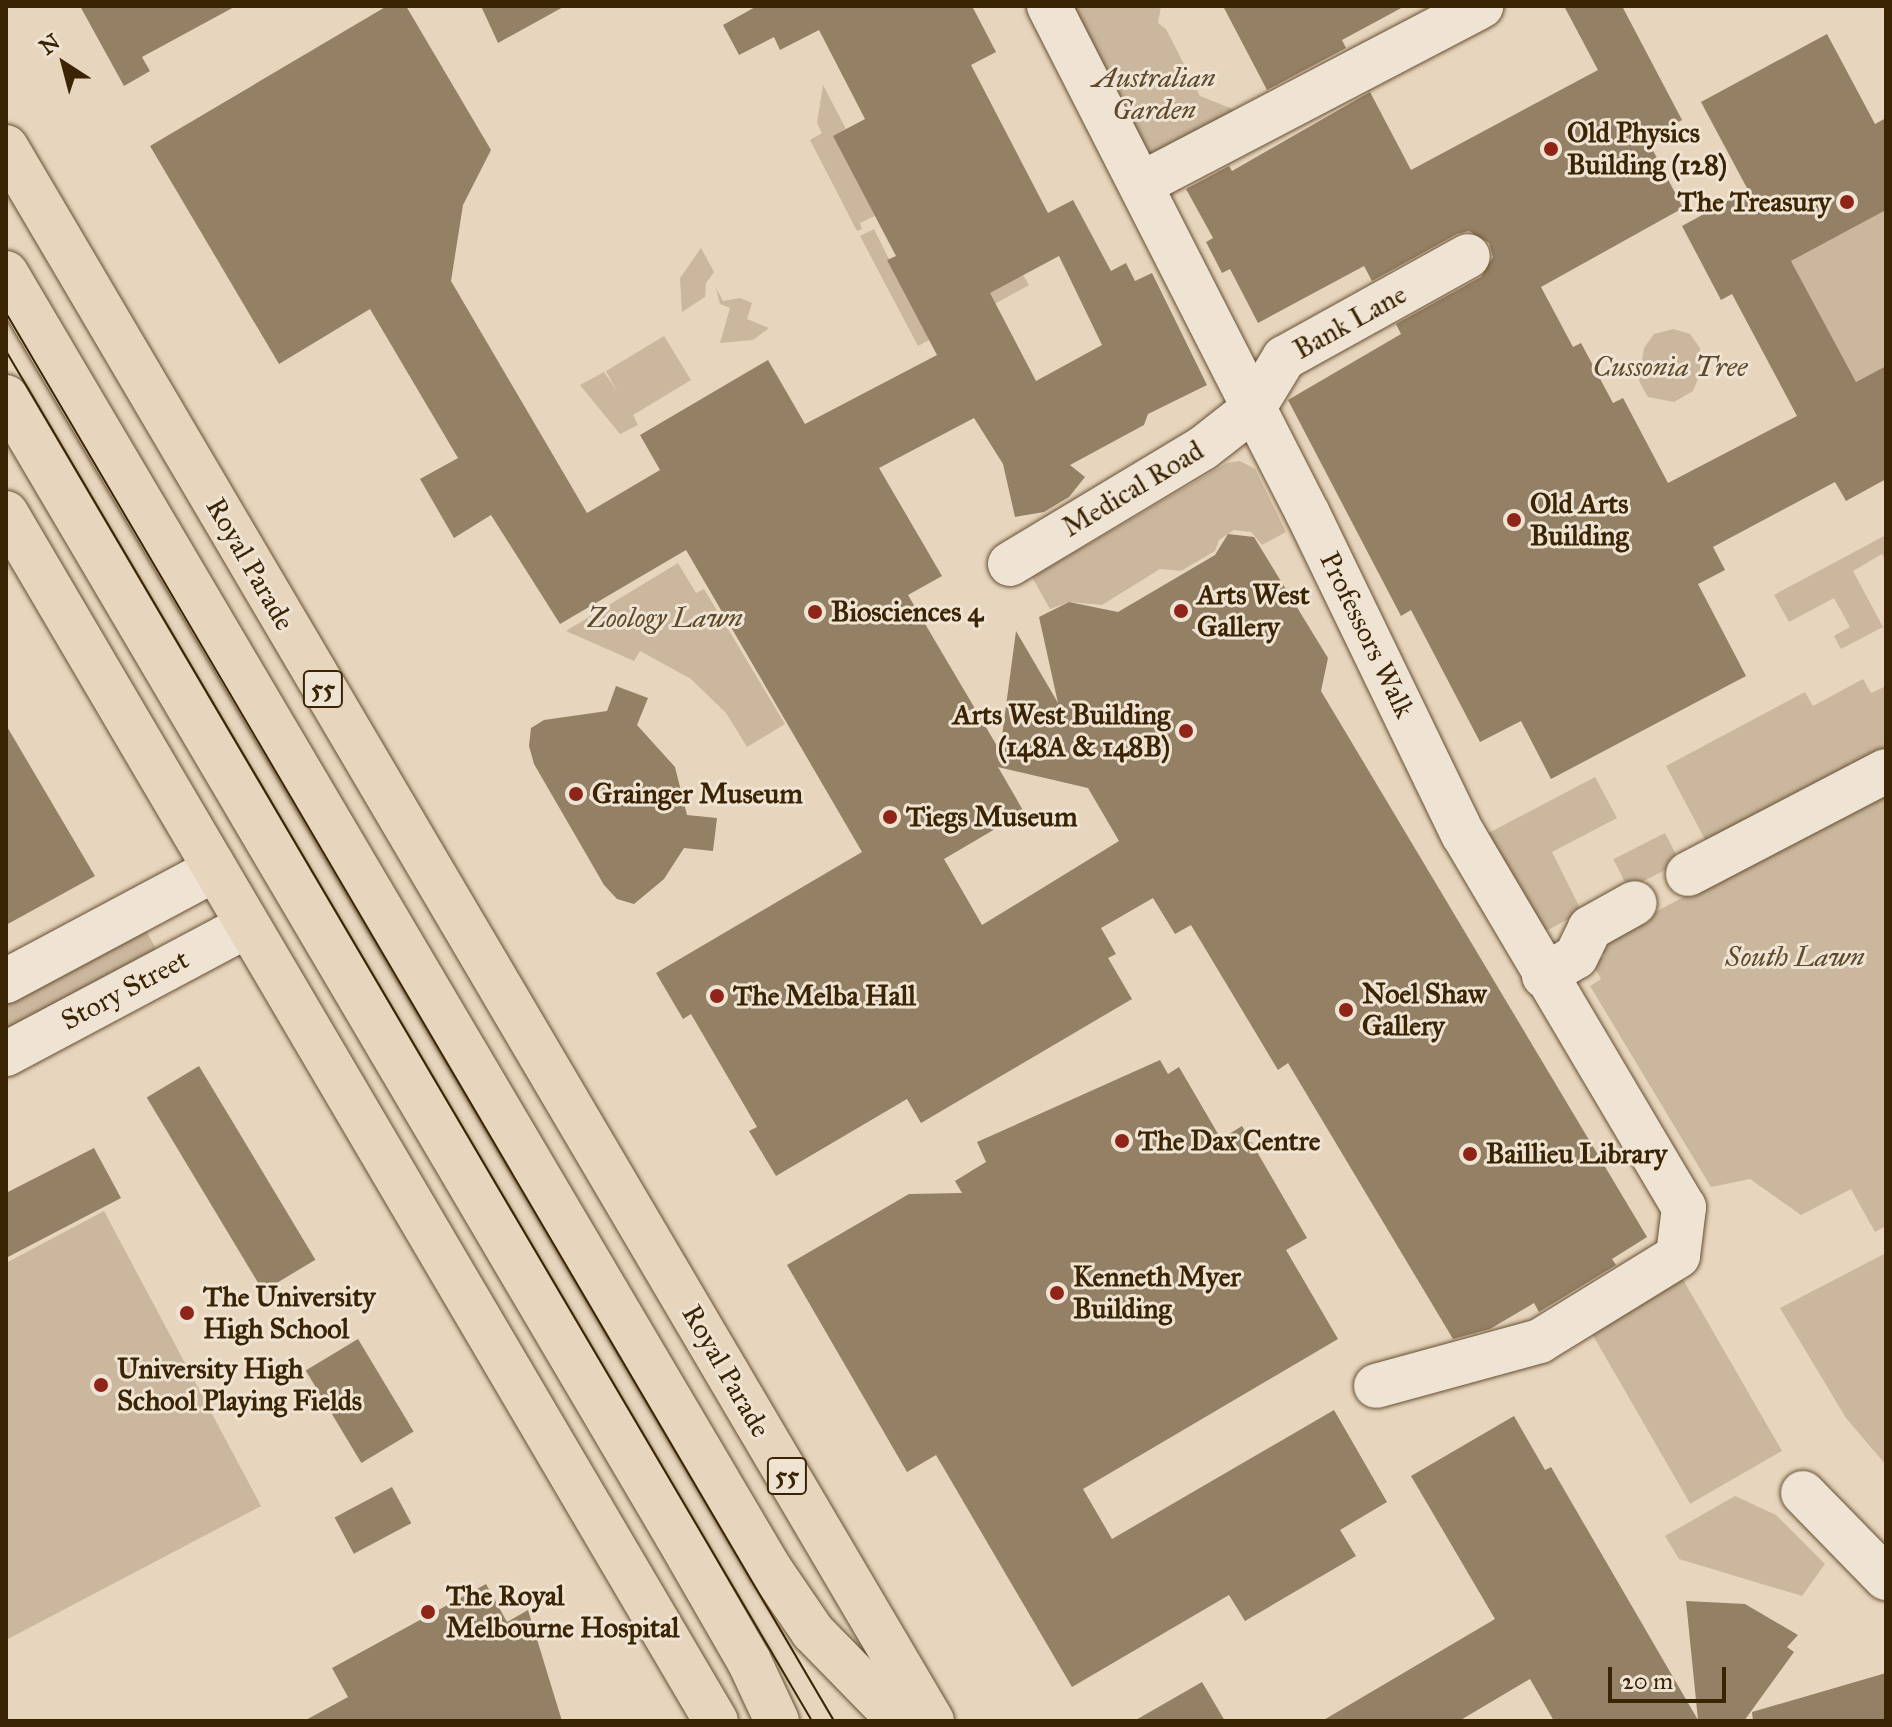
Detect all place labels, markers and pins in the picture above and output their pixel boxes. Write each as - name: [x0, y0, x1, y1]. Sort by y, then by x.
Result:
- place label: Old Physics Building (128): [1567, 116, 1727, 182]
- marker: Old Physics Building (128): [1542, 140, 1560, 158]
- place label: The Treasury: [1678, 185, 1831, 219]
- marker: The Treasury: [1838, 193, 1856, 211]
- place label: Old Arts Building: [1530, 487, 1629, 553]
- marker: Old Arts Building: [1505, 511, 1523, 529]
- place label: Arts West Gallery: [1197, 578, 1310, 644]
- place label: Biosciences 4: [831, 595, 983, 629]
- marker: Arts West Gallery: [1172, 602, 1190, 620]
- marker: Biosciences 4: [806, 603, 824, 621]
- place label: Arts West Building (148A & 148B): [953, 698, 1170, 764]
- marker: Arts West Building (148A & 148B): [1177, 722, 1195, 740]
- place label: Grainger Museum: [592, 777, 803, 811]
- marker: Grainger Museum: [567, 785, 585, 803]
- place label: Tiegs Museum: [906, 800, 1078, 834]
- marker: Tiegs Museum: [881, 808, 899, 826]
- place label: Noel Shaw Gallery: [1362, 977, 1487, 1043]
- place label: The Melba Hall: [733, 979, 916, 1013]
- marker: The Melba Hall: [708, 987, 726, 1005]
- marker: Noel Shaw Gallery: [1337, 1001, 1355, 1019]
- place label: The Dax Centre: [1138, 1124, 1320, 1158]
- marker: The Dax Centre: [1113, 1132, 1131, 1150]
- place label: Baillieu Library: [1486, 1137, 1667, 1171]
- marker: Baillieu Library: [1461, 1145, 1479, 1163]
- place label: Kenneth Myer Building: [1073, 1260, 1241, 1326]
- place label: The University High School: [203, 1280, 375, 1346]
- marker: Kenneth Myer Building: [1048, 1284, 1066, 1302]
- marker: The University High School: [178, 1304, 196, 1322]
- place label: University High School Playing Fields: [117, 1352, 362, 1418]
- marker: University High School Playing Fields: [92, 1376, 110, 1394]
- place label: The Royal Melbourne Hospital: [446, 1579, 679, 1645]
- marker: The Royal Melbourne Hospital: [417, 1601, 439, 1623]

